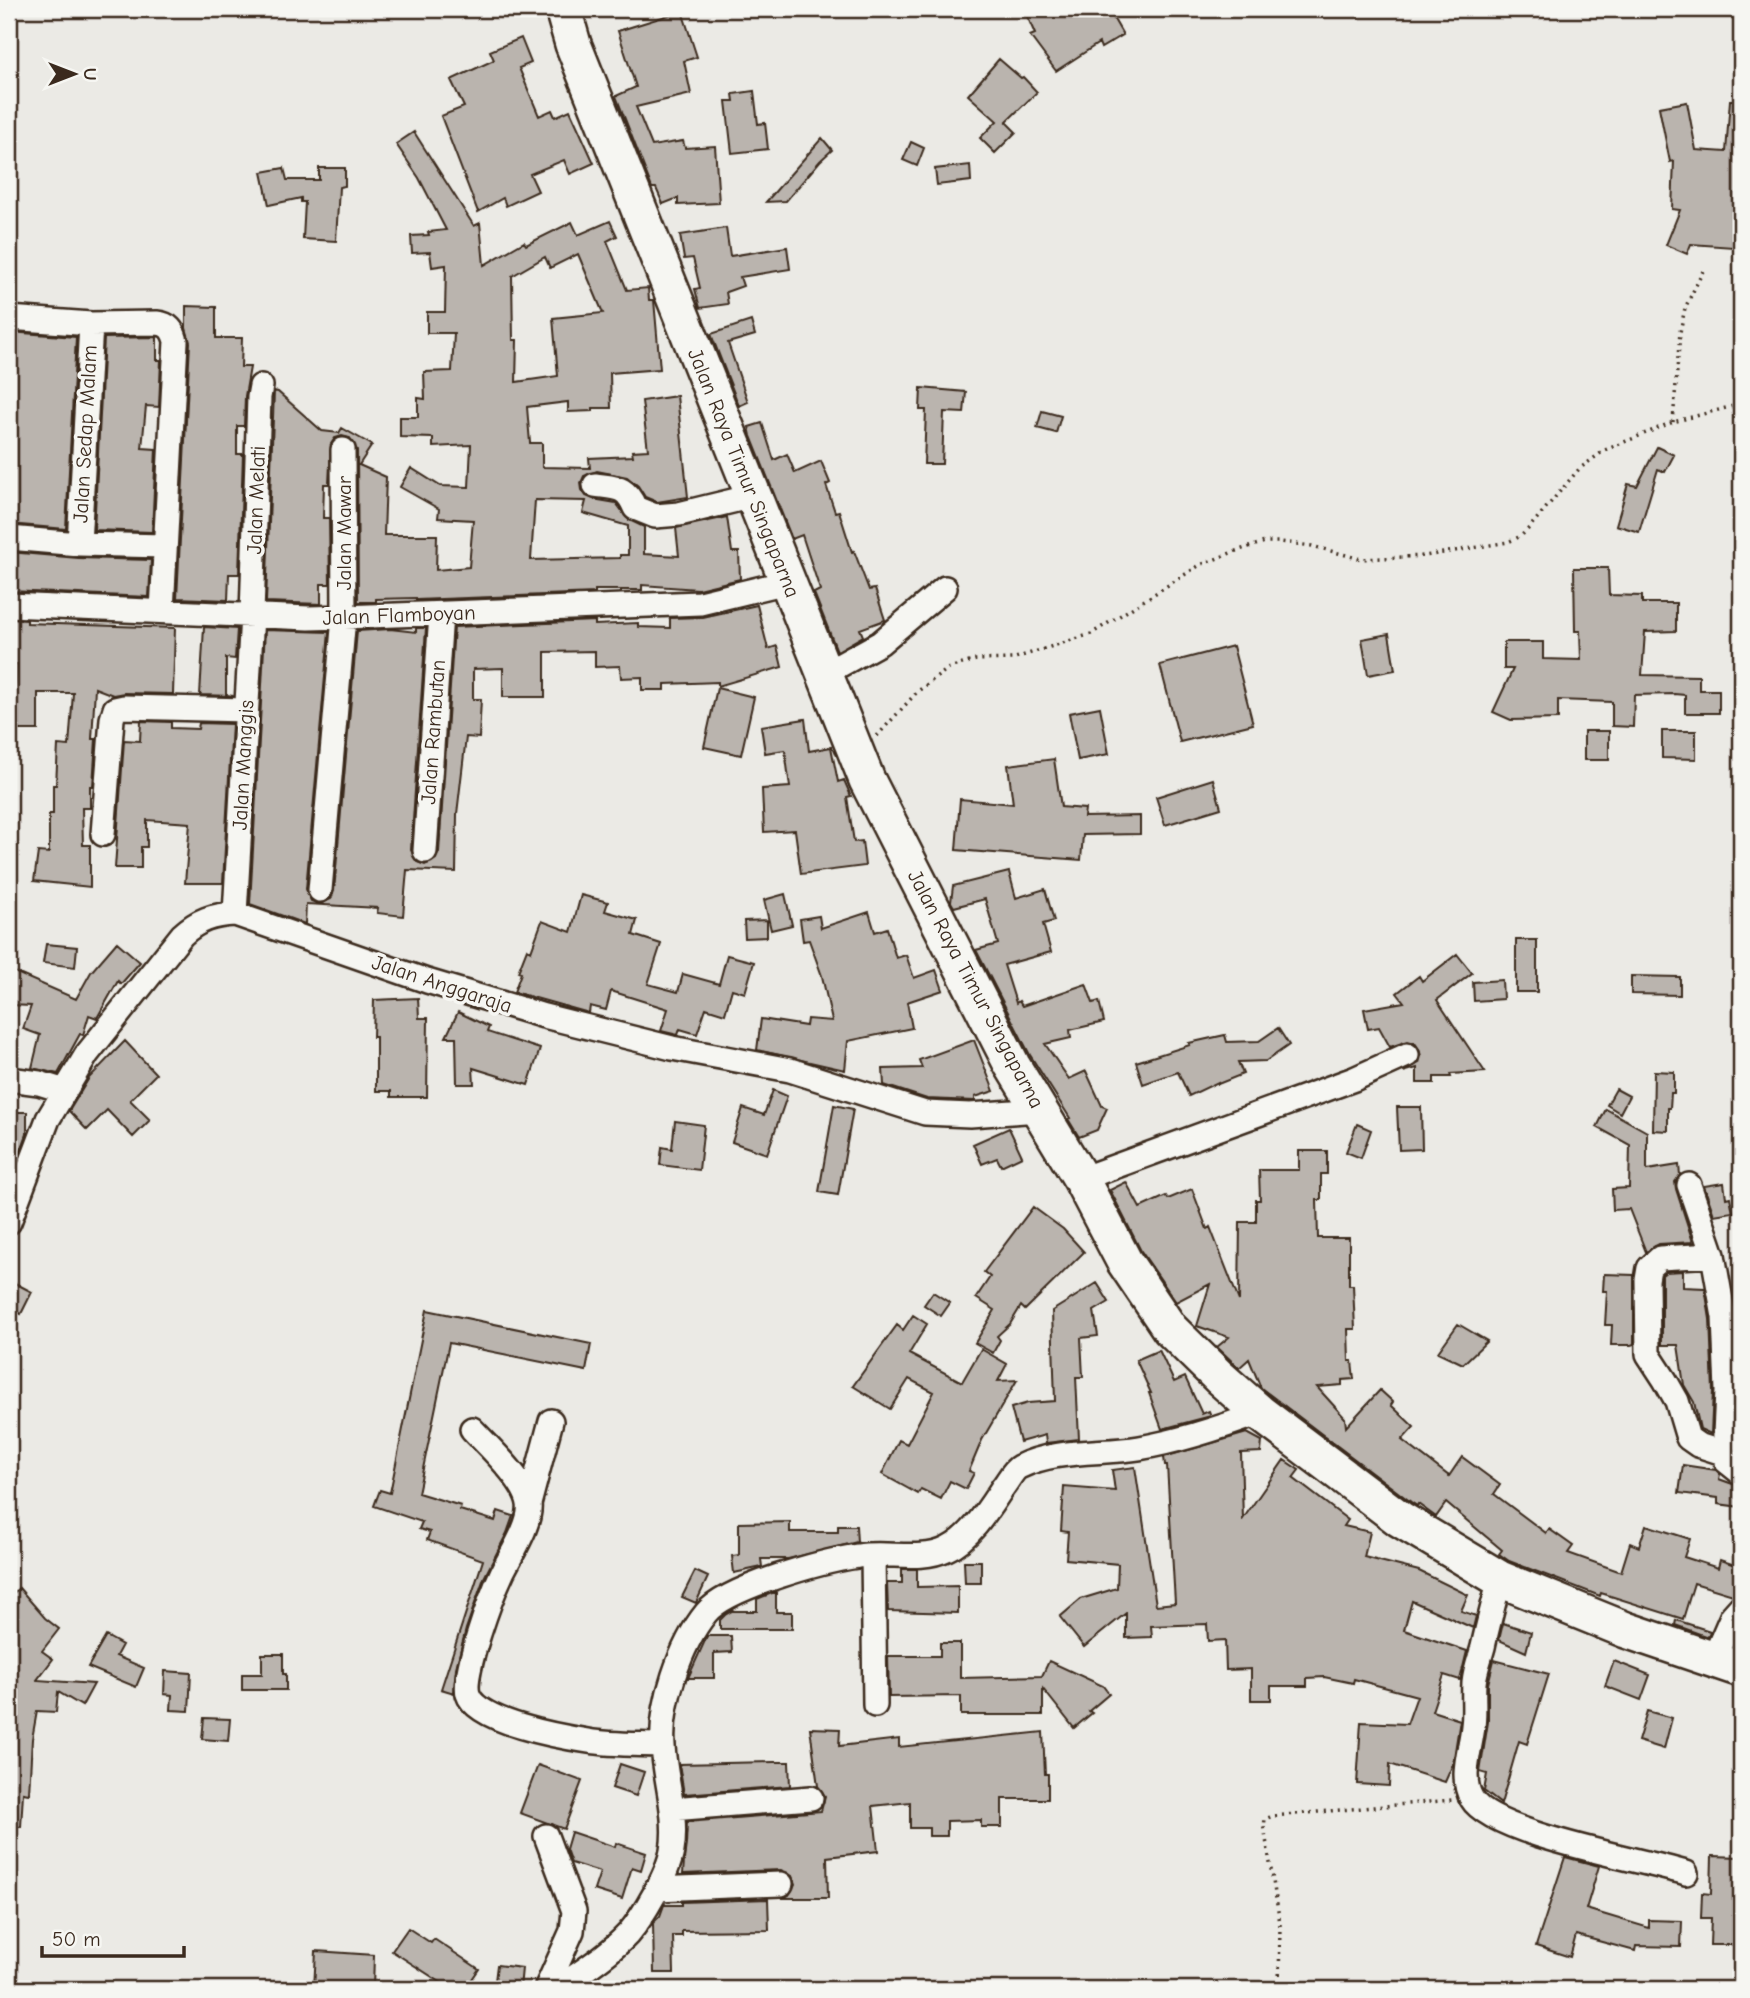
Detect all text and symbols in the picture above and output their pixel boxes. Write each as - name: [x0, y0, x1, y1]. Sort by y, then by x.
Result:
- north arrow: [38, 38, 108, 108]
- text: U: [79, 68, 101, 80]
- street label: Jalan Sedap Malam: [68, 345, 102, 523]
- street label: Jalan Raya Timur Singaparna: [683, 345, 805, 601]
- street label: Jalan Melati: [242, 445, 270, 555]
- street label: Jalan Mawar: [332, 475, 356, 590]
- street label: Jalan Flamboyan: [322, 600, 476, 630]
- street label: Jalan Rambutan: [416, 659, 450, 805]
- street label: Jalan Manggis: [228, 699, 258, 831]
- street label: Jalan Raya Timur Singaparna: [903, 866, 1049, 1112]
- street label: Jalan Anggaraja: [369, 950, 515, 1018]
- scale bar: [42, 1914, 184, 1958]
- text: 50 m: [52, 1927, 101, 1951]

